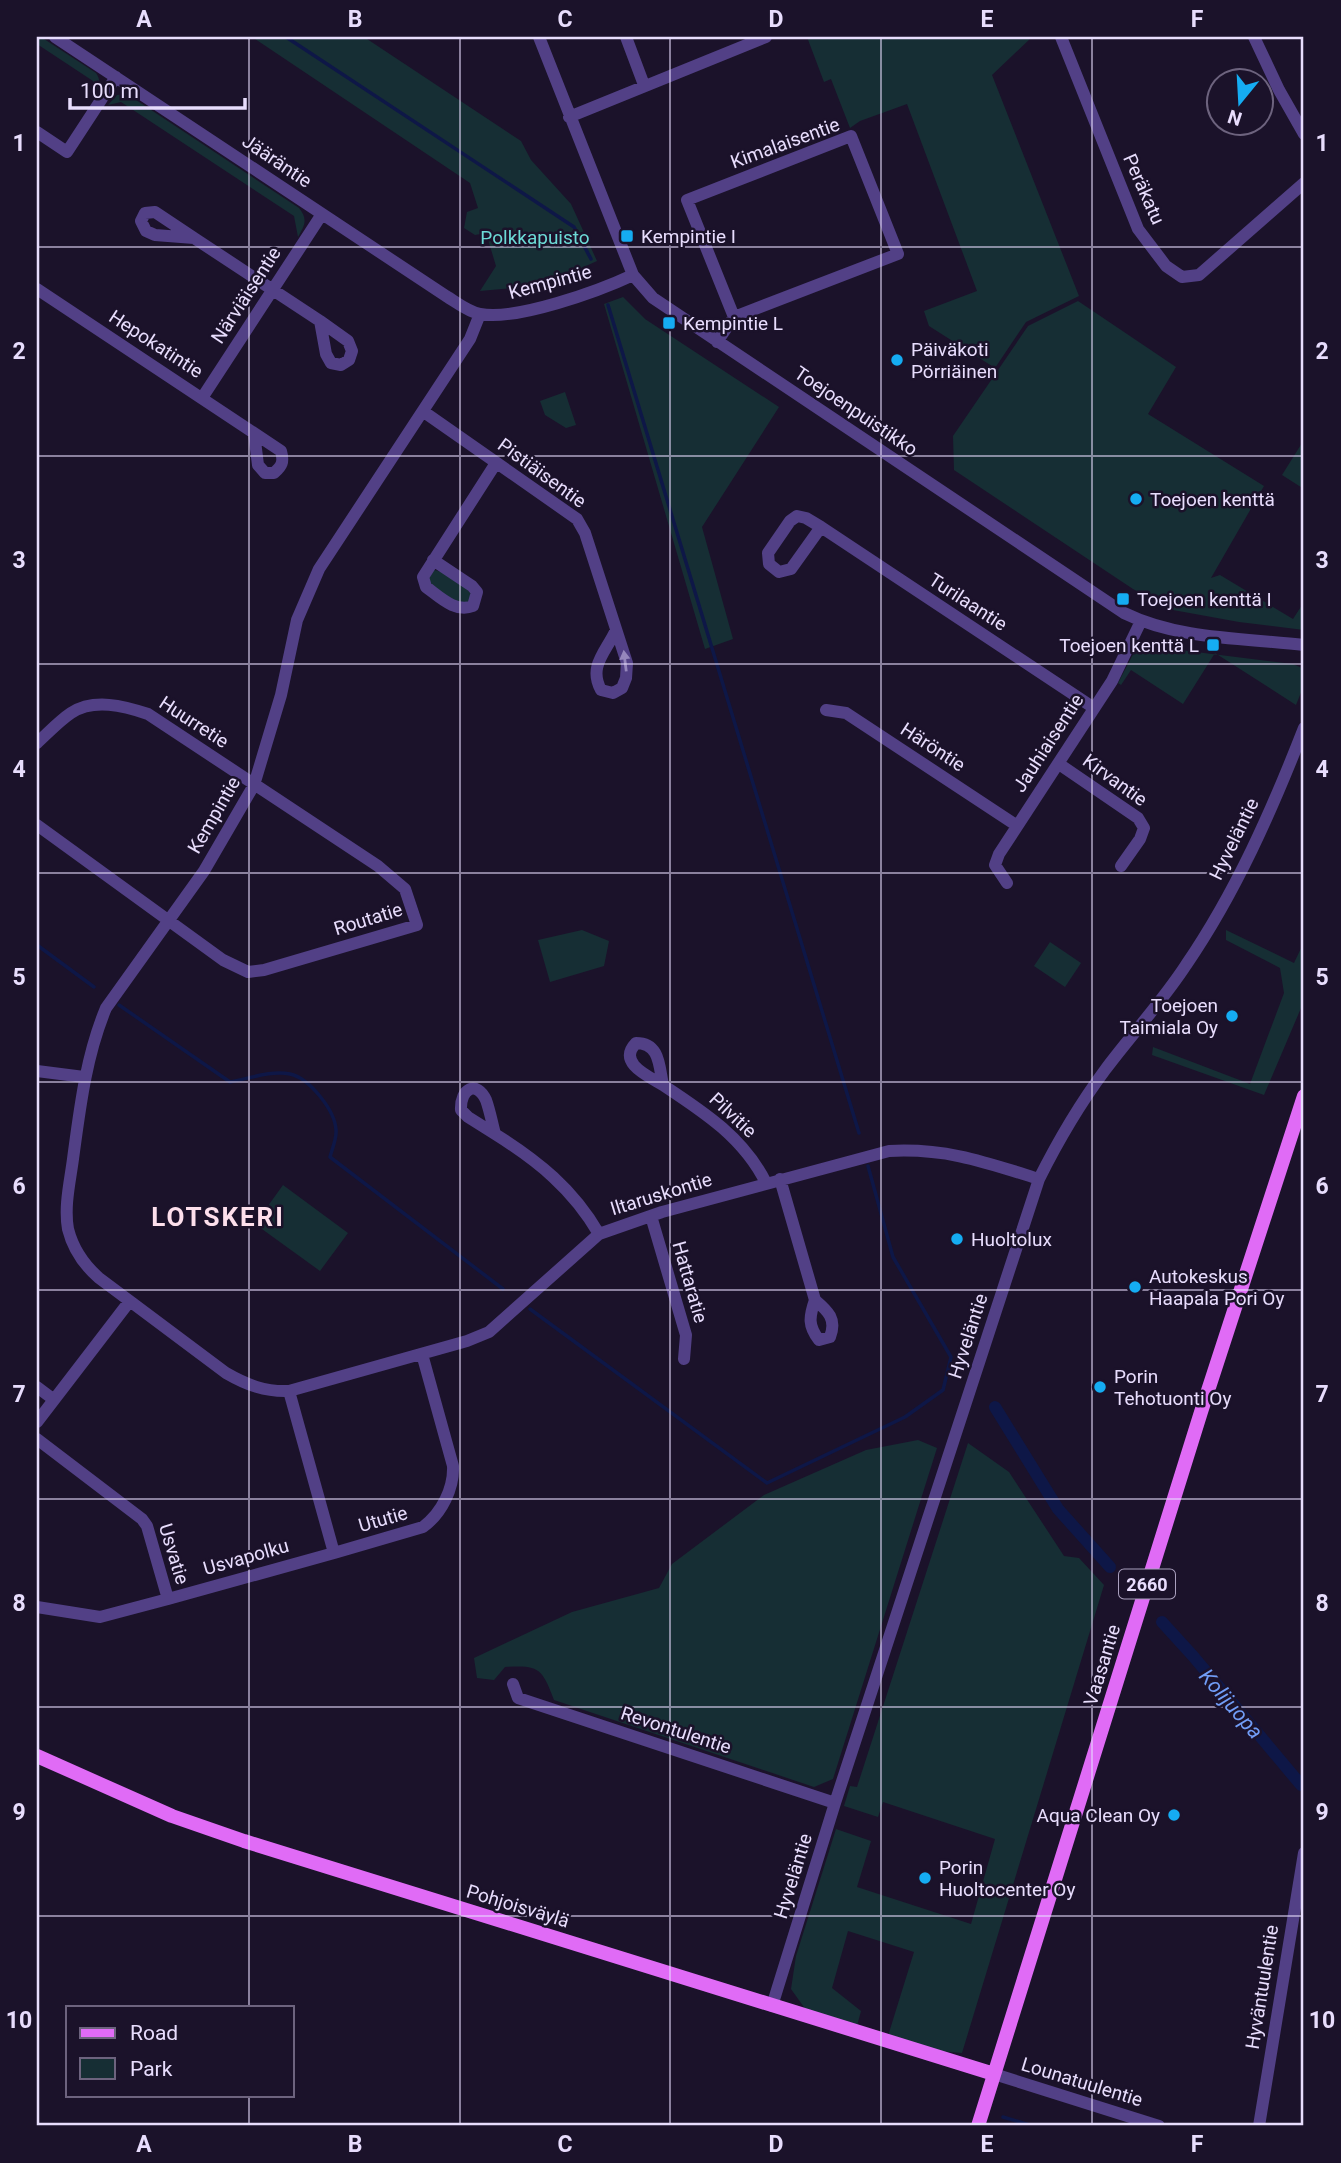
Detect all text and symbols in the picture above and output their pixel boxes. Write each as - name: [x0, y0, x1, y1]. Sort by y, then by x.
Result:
- text: A: [136, 6, 152, 33]
- text: B: [348, 6, 362, 33]
- text: C: [557, 6, 573, 33]
- text: D: [769, 6, 783, 33]
- text: E: [981, 6, 994, 33]
- text: F: [1191, 6, 1204, 33]
- scale bar: [70, 66, 245, 110]
- north arrow: [1204, 66, 1274, 136]
- text: 100 m: [80, 79, 139, 103]
- text: N: [1225, 105, 1245, 131]
- street label: Kimalaisentie: [727, 113, 843, 173]
- street label: Jääräntie: [238, 129, 316, 193]
- text: 1: [12, 130, 26, 157]
- text: 1: [1315, 130, 1329, 157]
- street label: Peräkatu: [1118, 150, 1170, 228]
- place label: Kempintie I: [641, 225, 736, 248]
- park label: Polkkapuisto: [480, 226, 590, 249]
- marker: Kempintie I: [619, 228, 635, 244]
- street label: Närviäisentie: [206, 242, 286, 348]
- street label: Kempintie: [506, 260, 594, 304]
- street label: Hepokatintie: [105, 305, 207, 383]
- place label: Kempintie L: [683, 312, 783, 335]
- marker: Kempintie L: [661, 315, 677, 331]
- text: 2: [12, 338, 26, 365]
- place label: Päiväkoti Pörriäinen: [911, 338, 997, 383]
- text: 2: [1315, 338, 1329, 365]
- marker: Päiväkoti Pörriäinen: [889, 352, 905, 368]
- street label: Toejoenpuistikko: [790, 361, 922, 461]
- street label: Pistiäisentie: [493, 433, 591, 513]
- place label: Toejoen kenttä: [1150, 488, 1275, 511]
- marker: Toejoen kenttä: [1128, 491, 1144, 507]
- text: 3: [12, 547, 26, 574]
- text: 3: [1315, 547, 1329, 574]
- street label: Turilaantie: [925, 568, 1011, 636]
- place label: Toejoen kenttä I: [1137, 588, 1272, 611]
- marker: Toejoen kenttä I: [1115, 591, 1131, 607]
- place label: Toejoen kenttä L: [1059, 634, 1199, 657]
- marker: Toejoen kenttä L: [1205, 637, 1221, 653]
- one-way arrow: [619, 650, 630, 672]
- street label: Jauhiaisentie: [1008, 690, 1088, 796]
- street label: Huurretie: [155, 691, 233, 753]
- street label: Häröntie: [896, 718, 970, 776]
- street label: Kirvantie: [1078, 749, 1152, 811]
- text: 4: [12, 756, 26, 783]
- text: 4: [1315, 756, 1329, 783]
- street label: Kempintie: [183, 772, 245, 858]
- street label: Hyveläntie: [1204, 794, 1264, 884]
- street label: Routatie: [331, 898, 405, 940]
- text: 5: [12, 964, 26, 991]
- text: 5: [1315, 964, 1329, 991]
- place label: Toejoen Taimiala Oy: [1119, 994, 1218, 1039]
- marker: Toejoen Taimiala Oy: [1224, 1008, 1240, 1024]
- street label: Pilvitie: [705, 1088, 761, 1142]
- street label: Iltaruskontie: [607, 1168, 715, 1220]
- text: 6: [12, 1173, 26, 1200]
- text: 6: [1315, 1173, 1329, 1200]
- district label: LOTSKERI: [151, 1202, 285, 1232]
- place label: Huoltolux: [971, 1228, 1052, 1251]
- marker: Huoltolux: [949, 1231, 965, 1247]
- street label: Hattaratie: [667, 1238, 713, 1326]
- place label: Autokeskus Haapala Pori Oy: [1149, 1265, 1284, 1310]
- marker: Autokeskus Haapala Pori Oy: [1127, 1279, 1143, 1295]
- street label: Hyveläntie: [943, 1291, 993, 1381]
- place label: Porin Tehotuonti Oy: [1114, 1365, 1231, 1410]
- marker: Porin Tehotuonti Oy: [1092, 1379, 1108, 1395]
- text: 7: [12, 1381, 26, 1408]
- text: 7: [1315, 1381, 1329, 1408]
- street label: Ututie: [356, 1501, 410, 1537]
- street label: Usvatie: [154, 1521, 194, 1587]
- street label: Usvapolku: [201, 1534, 291, 1580]
- road number: 2660: [1119, 1569, 1175, 1598]
- text: 8: [12, 1590, 26, 1617]
- text: 8: [1315, 1590, 1329, 1617]
- street label: Vaasantie: [1079, 1622, 1125, 1708]
- water label: Kolijuopa: [1194, 1664, 1268, 1744]
- street label: Revontulentie: [618, 1701, 734, 1759]
- text: 9: [12, 1799, 26, 1826]
- text: 9: [1315, 1799, 1329, 1826]
- place label: Aqua Clean Oy: [1037, 1804, 1160, 1827]
- marker: Aqua Clean Oy: [1166, 1807, 1182, 1823]
- street label: Hyveläntie: [769, 1831, 817, 1921]
- place label: Porin Huoltocenter Oy: [939, 1856, 1075, 1901]
- marker: Porin Huoltocenter Oy: [917, 1870, 933, 1886]
- street label: Pohjoisväylä: [464, 1879, 572, 1933]
- street label: Hyväntuulentie: [1241, 1923, 1283, 2051]
- legend: [66, 2006, 294, 2096]
- text: 10: [6, 2007, 32, 2034]
- text: 10: [1309, 2007, 1335, 2034]
- text: Road: [130, 2021, 178, 2045]
- street label: Lounatuulentie: [1019, 2053, 1145, 2111]
- text: Park: [130, 2057, 173, 2081]
- text: A: [136, 2131, 152, 2158]
- text: B: [348, 2131, 362, 2158]
- text: C: [557, 2131, 573, 2158]
- text: D: [769, 2131, 783, 2158]
- text: E: [981, 2131, 994, 2158]
- text: F: [1191, 2131, 1204, 2158]

